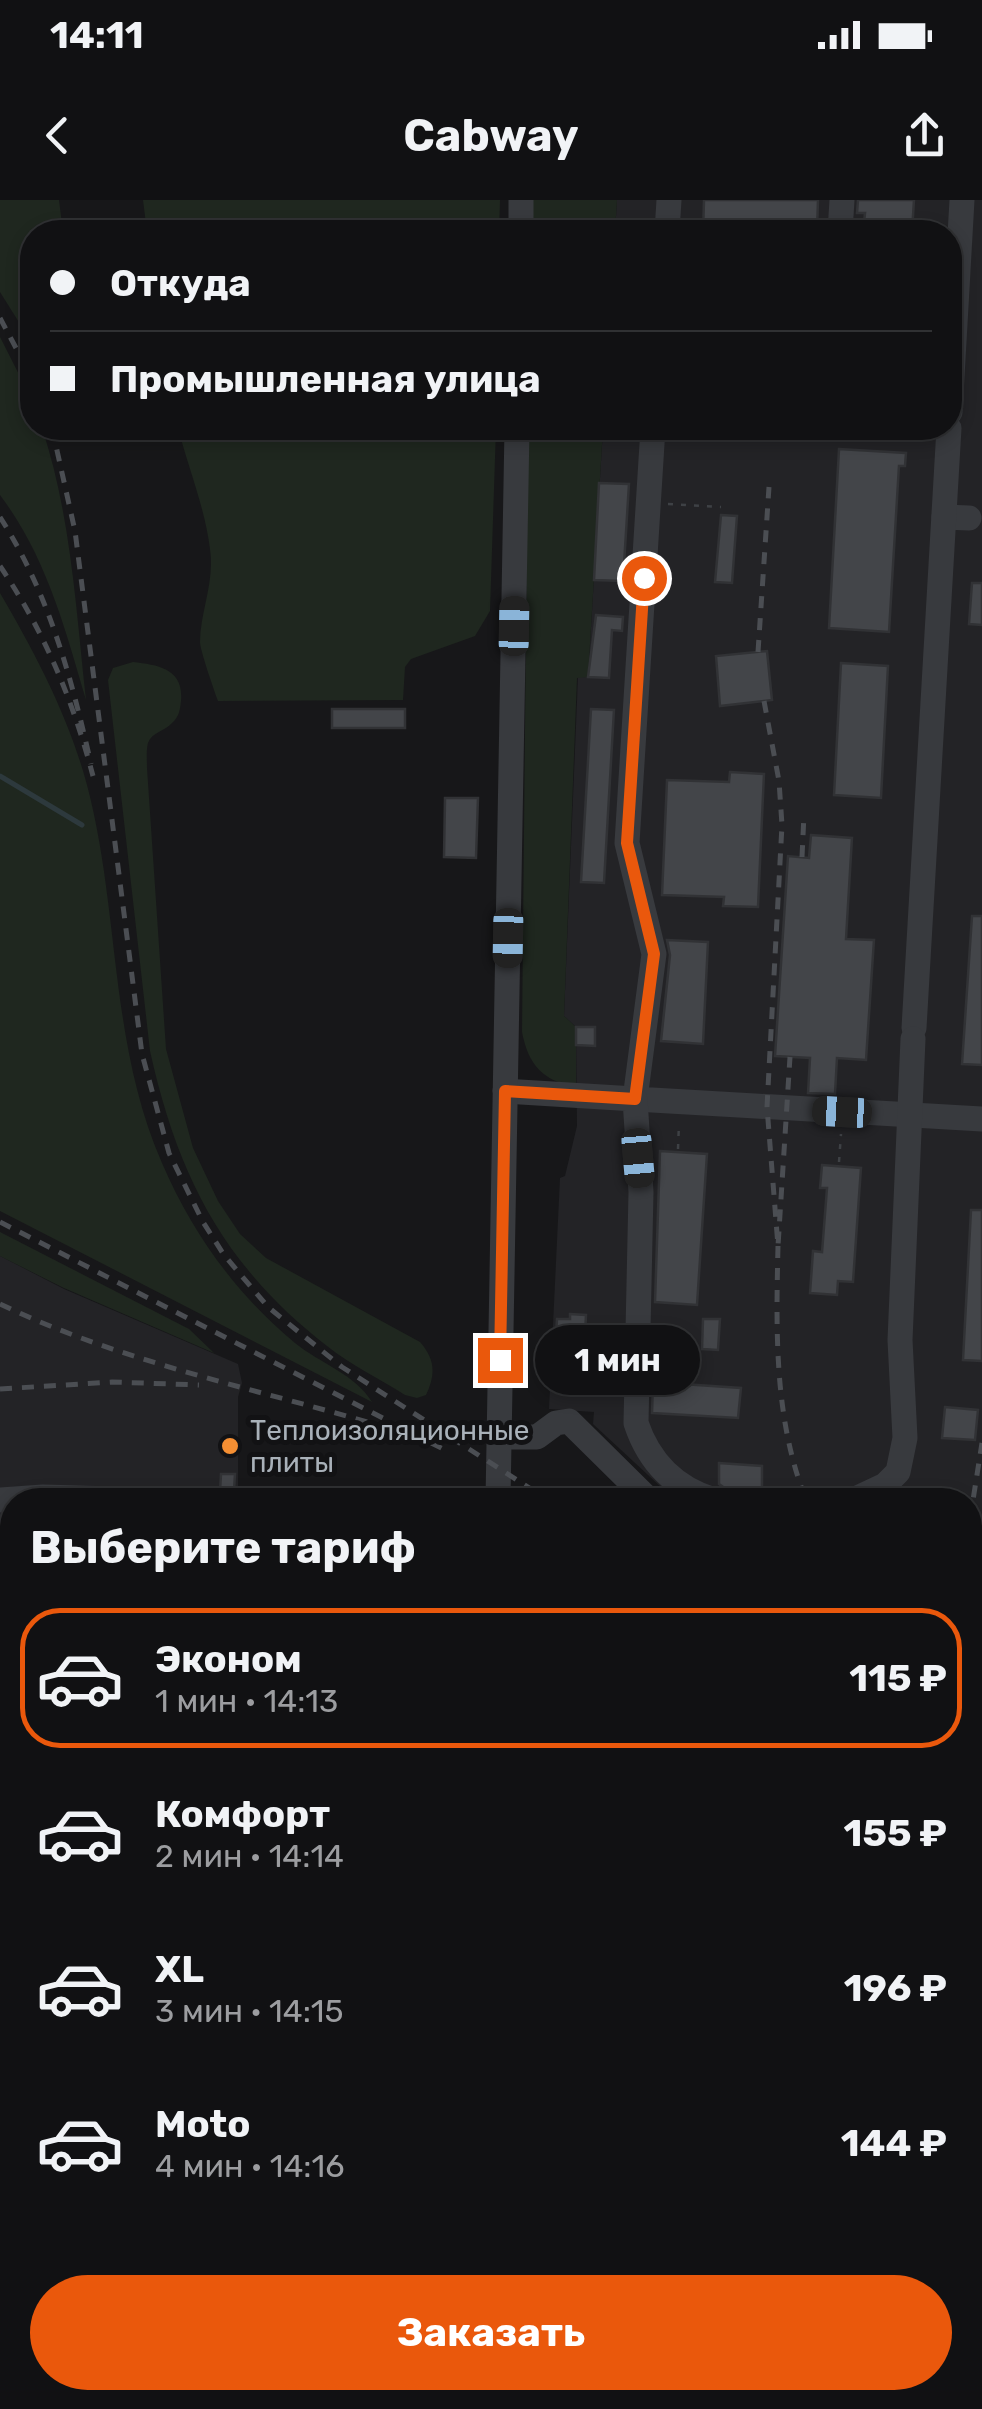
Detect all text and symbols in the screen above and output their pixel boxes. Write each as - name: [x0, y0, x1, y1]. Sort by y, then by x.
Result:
- text: 14:11: [50, 12, 144, 58]
- icon: back: [30, 108, 85, 163]
- icon: share: [897, 108, 952, 163]
- text: Cabway: [403, 109, 579, 162]
- text: Откуда: [110, 260, 251, 306]
- text: Промышленная улица: [110, 356, 541, 402]
- route start: [622, 556, 667, 601]
- car: [498, 596, 530, 656]
- car: [492, 908, 524, 968]
- car: [811, 1095, 873, 1129]
- car: [620, 1127, 656, 1189]
- callout: 1 мин: [535, 1325, 700, 1395]
- route end: [478, 1338, 523, 1383]
- text: 1 мин: [574, 1341, 661, 1379]
- place label: Теплоизоляционные плиты: [250, 1414, 530, 1479]
- marker: Теплоизоляционные плиты: [219, 1435, 241, 1457]
- text: Выберите тариф: [30, 1521, 416, 1574]
- icon: car: [35, 1633, 125, 1723]
- text: Эконом: [155, 1636, 302, 1682]
- text: 115 ₽: [849, 1655, 947, 1701]
- text: 1 мин · 14:13: [155, 1682, 338, 1720]
- icon: car: [35, 1788, 125, 1878]
- text: Комфорт: [155, 1791, 330, 1837]
- text: 155 ₽: [844, 1810, 947, 1856]
- text: 2 мин · 14:14: [155, 1837, 344, 1875]
- icon: car: [35, 1943, 125, 2033]
- text: XL: [155, 1946, 204, 1992]
- text: 196 ₽: [844, 1965, 947, 2011]
- text: 3 мин · 14:15: [155, 1992, 344, 2030]
- icon: car: [35, 2098, 125, 2188]
- text: Moto: [155, 2101, 251, 2147]
- text: 144 ₽: [841, 2120, 947, 2166]
- text: 4 мин · 14:16: [155, 2147, 345, 2185]
- button: Заказать: [30, 2275, 952, 2390]

